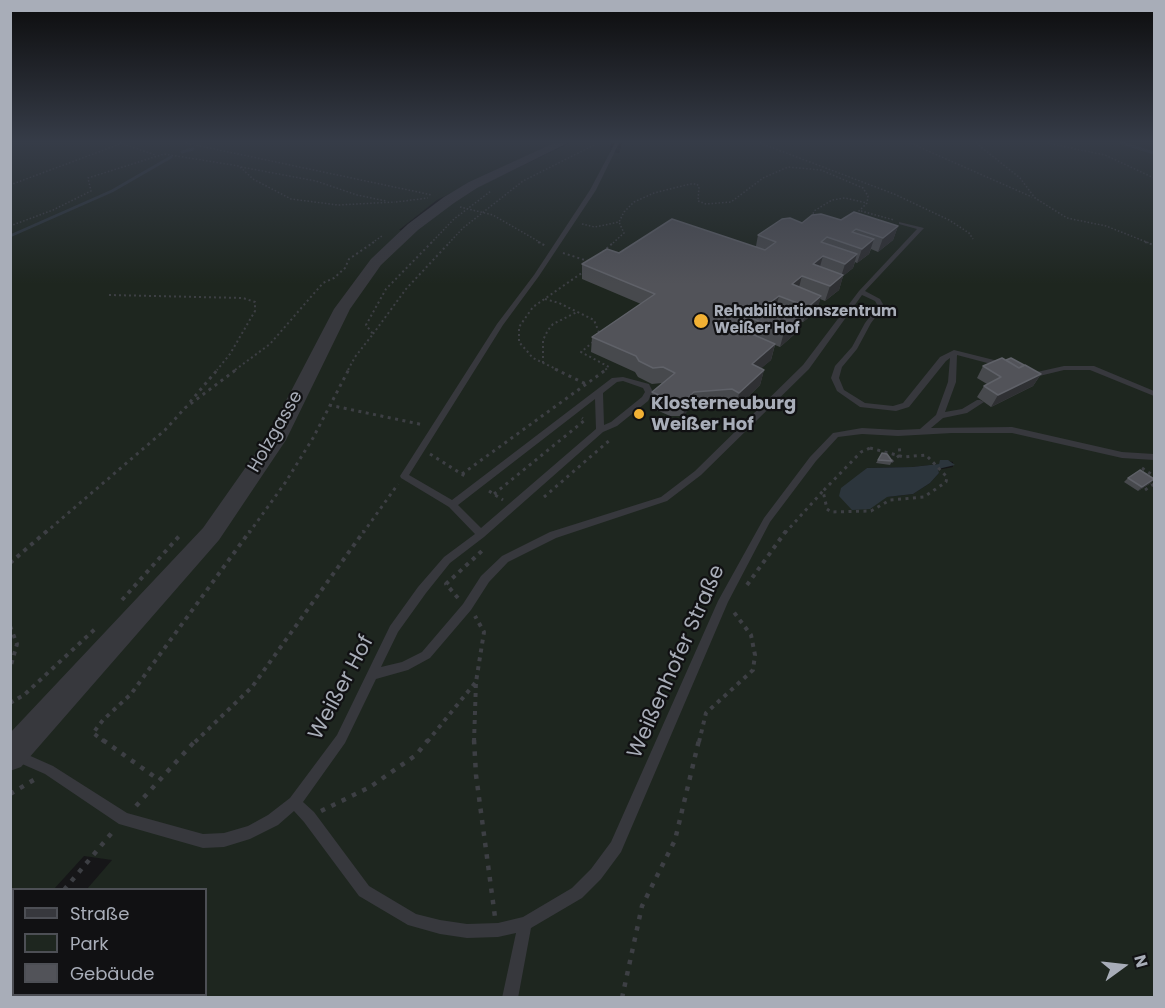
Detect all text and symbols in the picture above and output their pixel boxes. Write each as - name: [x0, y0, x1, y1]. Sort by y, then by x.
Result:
- place label: Rehabilitationszentrum Weißer Hof: [714, 303, 897, 338]
- marker: Rehabilitationszentrum Weißer Hof: [692, 312, 710, 330]
- street label: Holzgasse: [244, 387, 308, 477]
- place label: Klosterneuburg Weißer Hof: [651, 393, 796, 436]
- marker: Klosterneuburg Weißer Hof: [632, 407, 646, 421]
- street label: Weißenhofer Straße: [623, 561, 731, 763]
- street label: Weißer Hof: [304, 632, 380, 744]
- legend: [12, 888, 207, 996]
- text: Straße: [70, 901, 129, 926]
- text: Park: [70, 931, 109, 956]
- north arrow: [1093, 936, 1153, 996]
- text: N: [1128, 952, 1154, 970]
- text: Gebäude: [70, 961, 154, 986]

